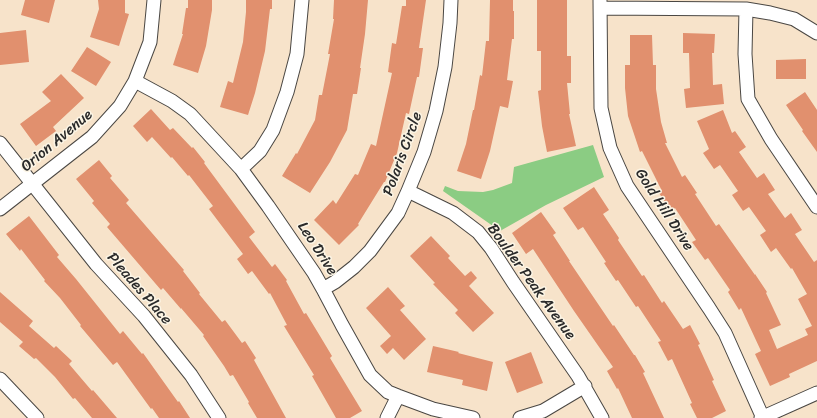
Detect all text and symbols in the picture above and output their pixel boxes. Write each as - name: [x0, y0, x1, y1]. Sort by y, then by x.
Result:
- street label: Orion Avenue: [18, 106, 96, 176]
- street label: Polaris Circle: [379, 110, 427, 198]
- street label: Gold Hill Drive: [631, 166, 697, 254]
- street label: Leo Drive: [293, 219, 341, 279]
- street label: Boulder Peak Avenue: [483, 221, 579, 343]
- street label: Pleades Place: [103, 249, 175, 329]

